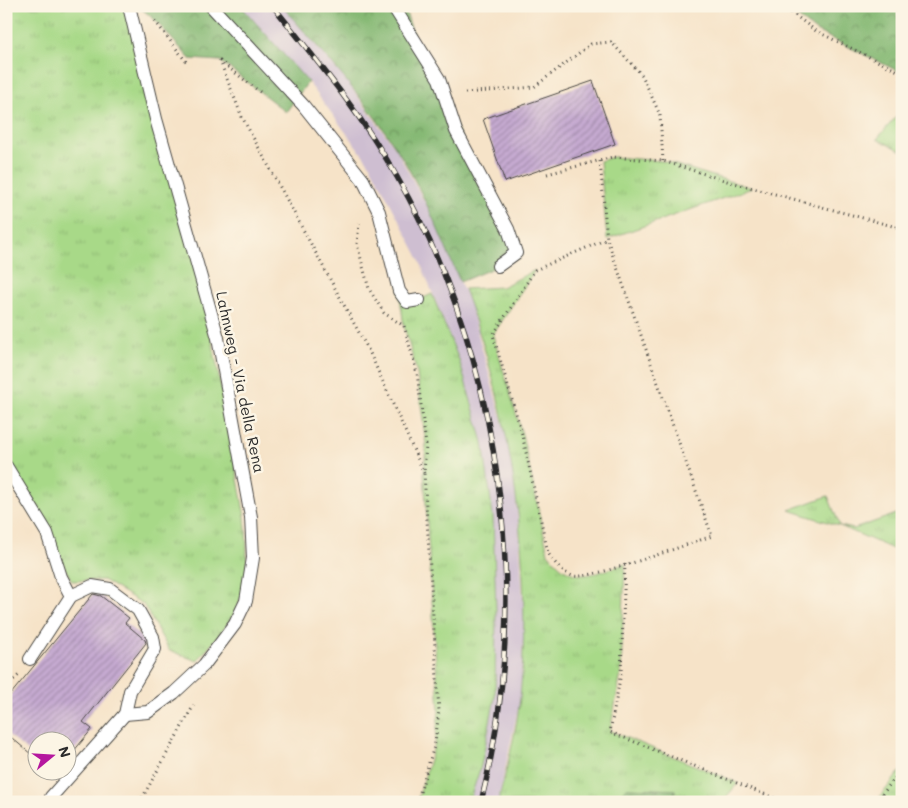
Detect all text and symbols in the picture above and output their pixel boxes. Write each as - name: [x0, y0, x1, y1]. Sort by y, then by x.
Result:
- street label: Lahnweg - Via della Rena: [212, 289, 270, 475]
- north arrow: [28, 730, 78, 780]
- text: N: [54, 744, 76, 760]

